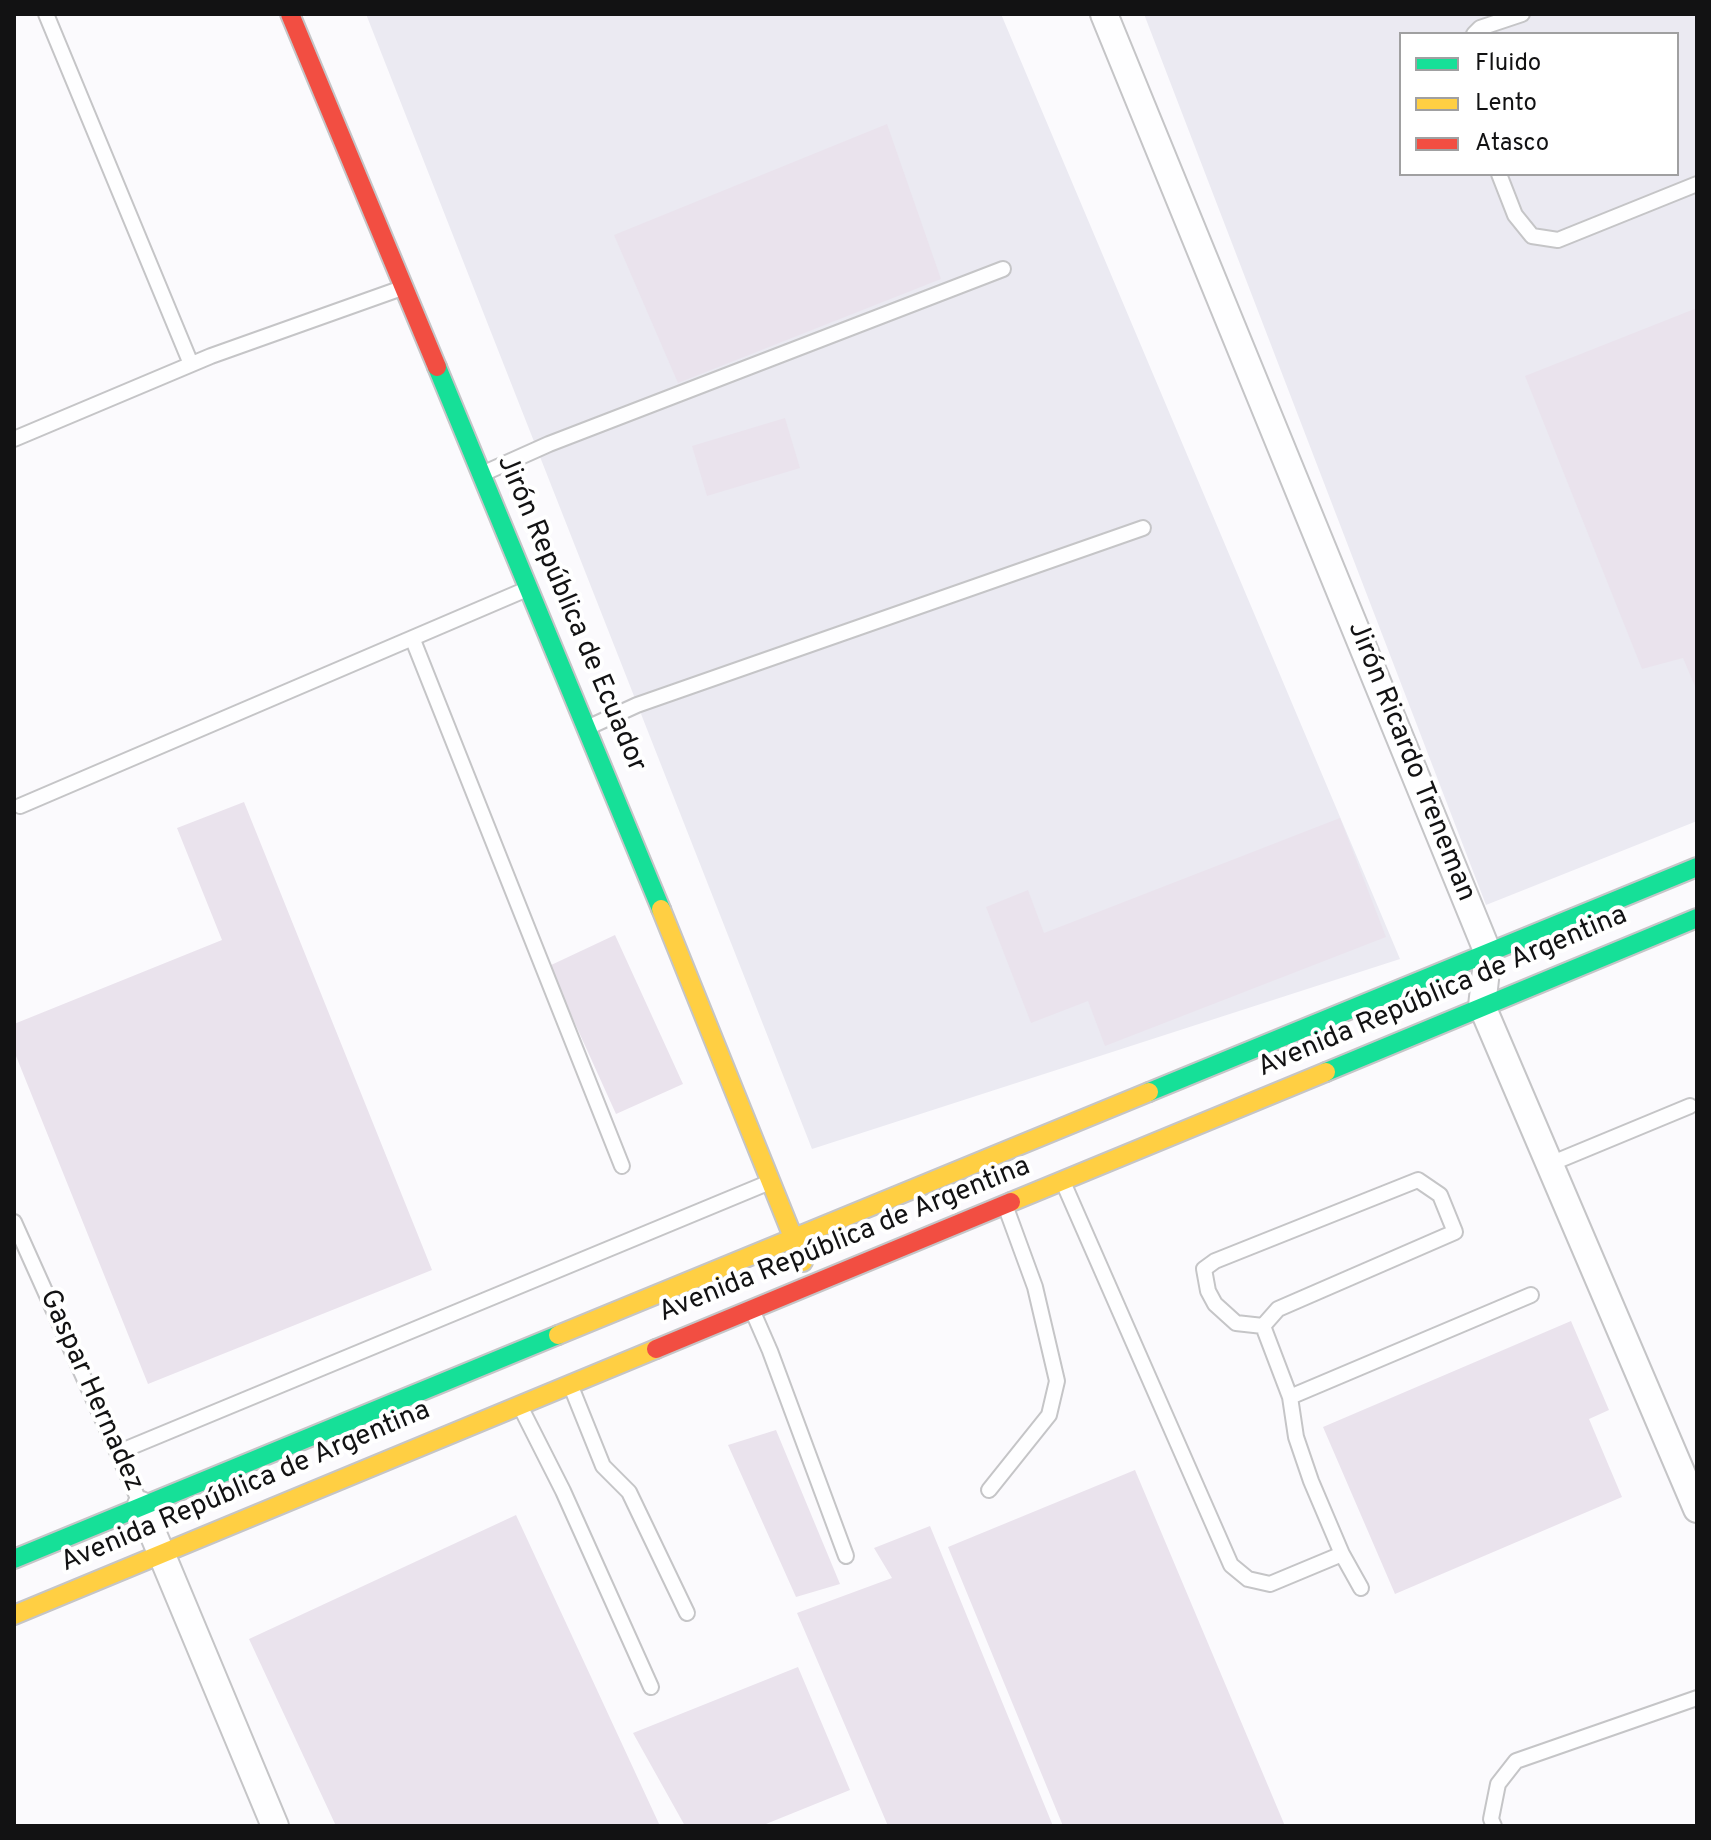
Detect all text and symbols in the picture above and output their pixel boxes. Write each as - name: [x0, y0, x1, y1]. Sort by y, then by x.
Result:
- legend: [1399, 32, 1679, 176]
- text: Fluido: [1475, 49, 1541, 79]
- text: Lento: [1475, 89, 1537, 119]
- text: Atasco: [1475, 129, 1549, 159]
- street label: Jirón República de Ecuador: [488, 451, 652, 777]
- street label: Jirón Ricardo Treneman: [1338, 617, 1482, 907]
- street label: Avenida República de Argentina: [1253, 900, 1633, 1086]
- street label: Avenida República de Argentina: [654, 1151, 1036, 1331]
- street label: Gaspar Hernadez: [30, 1285, 150, 1497]
- street label: Avenida República de Argentina: [56, 1395, 436, 1581]

